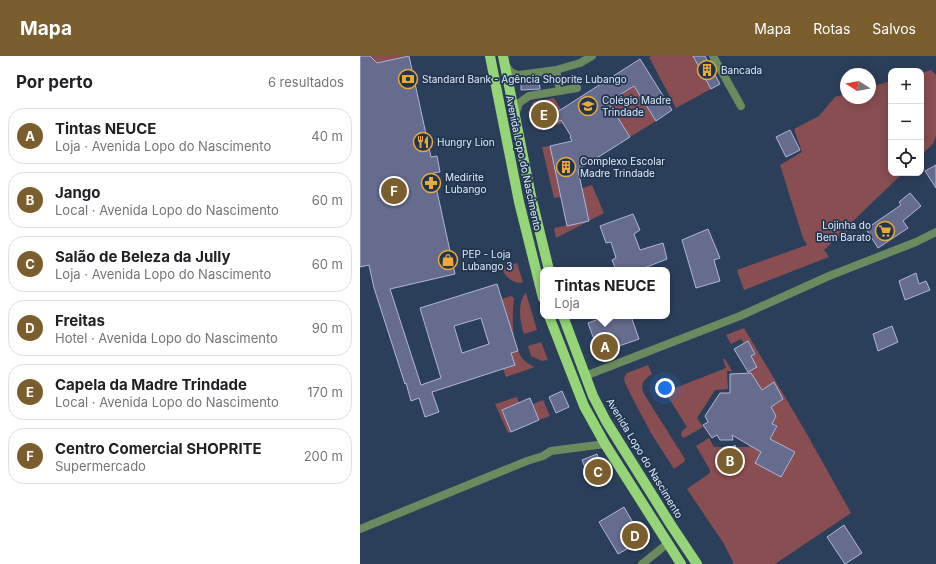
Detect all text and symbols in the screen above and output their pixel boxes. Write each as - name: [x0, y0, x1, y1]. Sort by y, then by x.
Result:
- text: Mapa: [20, 17, 72, 40]
- text: Mapa: [754, 20, 791, 37]
- text: Rotas: [813, 20, 850, 37]
- text: Salvos: [872, 20, 916, 37]
- building icon: Bancada: [696, 59, 718, 81]
- place label: Bancada: [721, 64, 762, 76]
- bank icon: Standard Bank - Agência Shoprite Lubango: [397, 68, 419, 90]
- north arrow: [840, 68, 876, 104]
- map controls: [888, 68, 924, 176]
- button: +: [888, 68, 924, 104]
- text: Por perto: [16, 72, 93, 92]
- place label: Standard Bank - Agência Shoprite Lubango: [422, 73, 627, 85]
- text: 6 resultados: [268, 74, 344, 90]
- street label: Avenida Lopo do Nascimento: [504, 94, 544, 232]
- place label: Colégio Madre Trindade: [602, 94, 671, 118]
- school or university icon: Colégio Madre Trindade: [577, 95, 599, 117]
- pin: E: [531, 100, 557, 130]
- button: −: [888, 104, 924, 140]
- text: Tintas NEUCE: [55, 119, 156, 138]
- text: A: [25, 128, 35, 144]
- text: 40 m: [311, 128, 343, 144]
- restaurant icon: Hungry Lion: [412, 131, 434, 153]
- place label: Hungry Lion: [437, 136, 495, 148]
- text: Loja · Avenida Lopo do Nascimento: [55, 138, 271, 154]
- button: locate: [888, 140, 924, 176]
- place label: Complexo Escolar Madre Trindade: [580, 155, 665, 179]
- building icon: Complexo Escolar Madre Trindade: [555, 156, 577, 178]
- place label: Medirite Lubango: [445, 171, 486, 195]
- pharmacy icon: Medirite Lubango: [420, 172, 442, 194]
- pin: F: [381, 176, 407, 206]
- text: Jango: [55, 183, 101, 202]
- text: B: [26, 192, 34, 208]
- text: 60 m: [312, 192, 343, 208]
- text: Local · Avenida Lopo do Nascimento: [55, 202, 279, 218]
- place label: Lojinha do Bem Barato: [816, 219, 871, 243]
- supermarket icon: Lojinha do Bem Barato: [874, 220, 896, 242]
- text: Salão de Beleza da Jully: [55, 247, 231, 266]
- place label: PEP - Loja Lubango 3: [462, 248, 512, 272]
- shop icon: PEP - Loja Lubango 3: [437, 249, 459, 271]
- text: C: [25, 256, 35, 272]
- text: 60 m: [312, 256, 343, 272]
- text: Loja · Avenida Lopo do Nascimento: [55, 266, 271, 282]
- popup: [540, 267, 670, 319]
- text: Tintas NEUCE: [554, 276, 656, 295]
- text: Loja: [554, 295, 580, 311]
- text: Freitas: [55, 311, 105, 330]
- text: D: [25, 320, 35, 336]
- text: 90 m: [312, 320, 343, 336]
- text: Hotel · Avenida Lopo do Nascimento: [55, 330, 278, 346]
- pin: A: [592, 332, 618, 362]
- text: Capela da Madre Trindade: [55, 375, 247, 394]
- your location: [655, 378, 675, 398]
- text: E: [26, 384, 34, 400]
- text: 170 m: [307, 384, 343, 400]
- text: Local · Avenida Lopo do Nascimento: [55, 394, 279, 410]
- street label: Avenida Lopo do Nascimento: [604, 396, 686, 520]
- text: Centro Comercial SHOPRITE: [55, 439, 262, 458]
- pin: B: [717, 446, 743, 476]
- text: F: [26, 448, 34, 464]
- text: 200 m: [304, 448, 343, 464]
- pin: C: [585, 457, 611, 487]
- text: Supermercado: [55, 458, 146, 474]
- pin: D: [622, 521, 648, 551]

